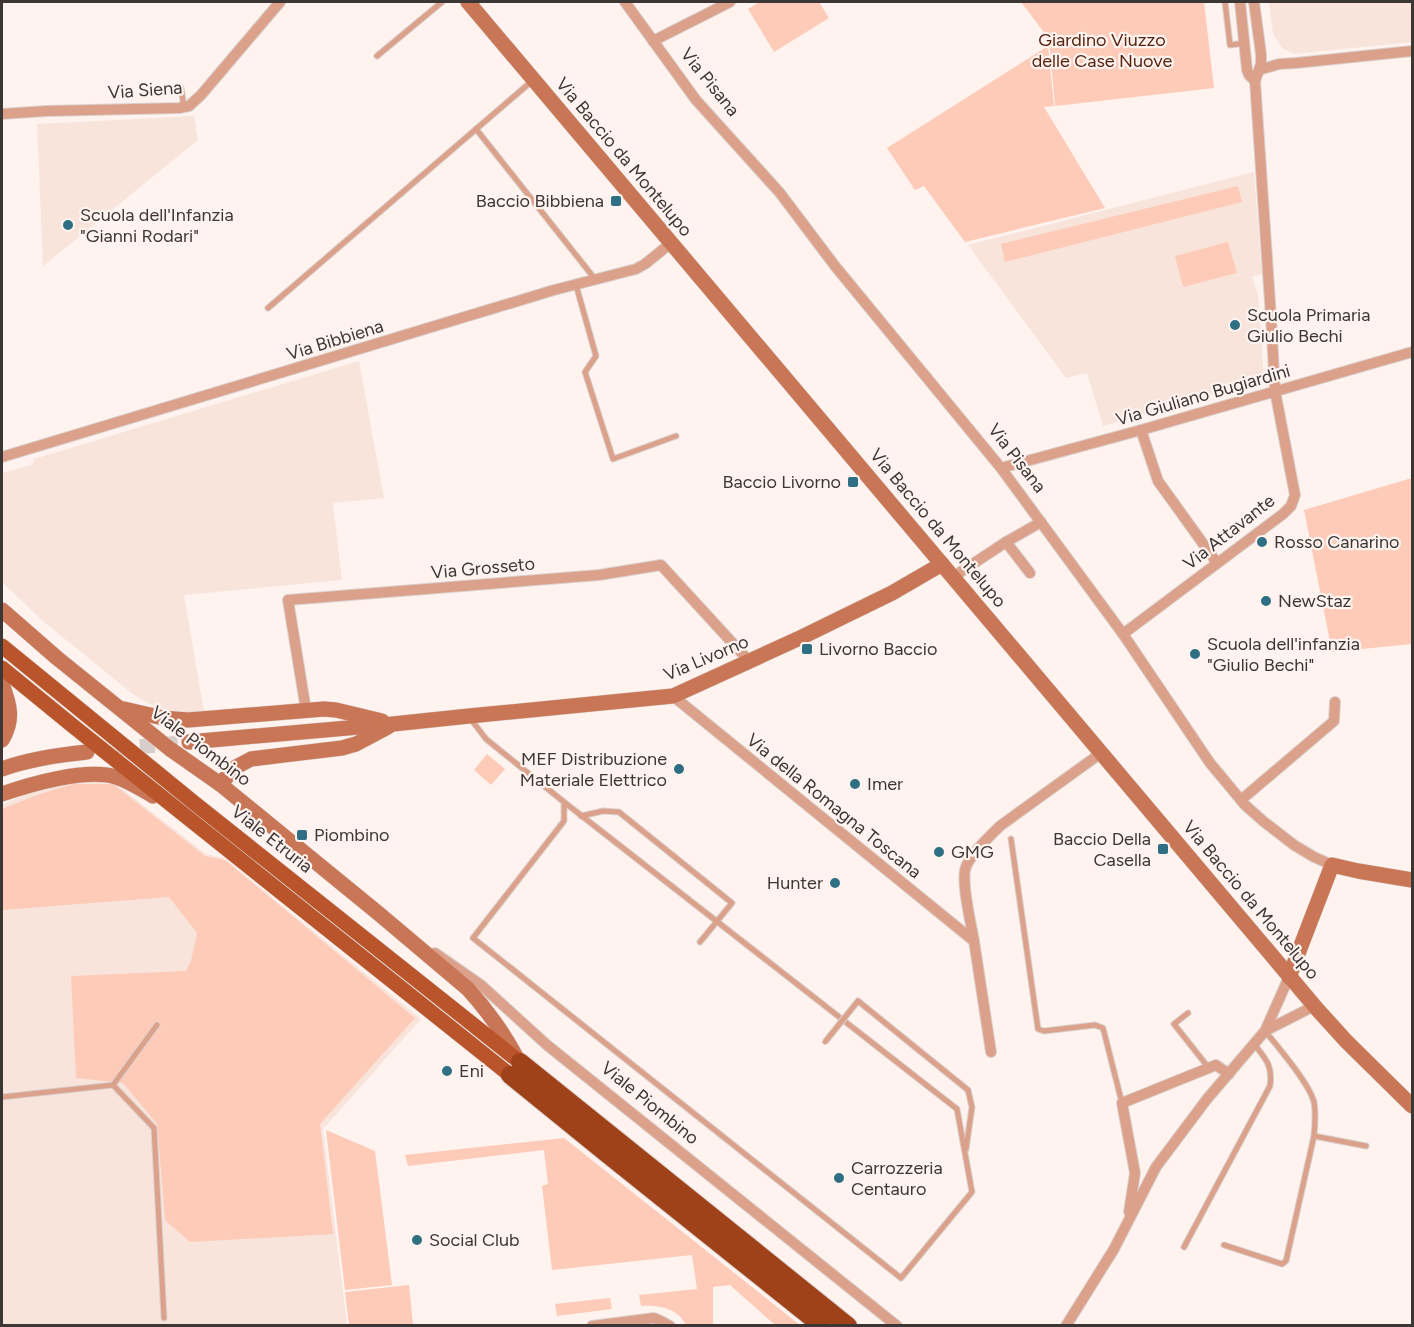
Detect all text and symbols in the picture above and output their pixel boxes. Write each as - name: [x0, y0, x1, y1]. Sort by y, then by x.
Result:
- park label: Giardino Viuzzo delle Case Nuove: [1032, 29, 1172, 72]
- street label: Via Pisana: [676, 43, 744, 121]
- street label: Via Baccio da Montelupo: [551, 73, 697, 241]
- street label: Via Siena: [107, 76, 183, 104]
- place label: Baccio Bibbiena: [476, 190, 604, 212]
- marker: Baccio Bibbiena: [609, 194, 623, 208]
- place label: Scuola dell'Infanzia "Gianni Rodari": [80, 204, 234, 247]
- marker: Scuola dell'Infanzia "Gianni Rodari": [61, 218, 75, 232]
- place label: Scuola Primaria Giulio Bechi: [1247, 304, 1370, 347]
- street label: Via Bibbiena: [284, 315, 386, 365]
- marker: Scuola Primaria Giulio Bechi: [1228, 318, 1242, 332]
- street label: Via Giuliano Bugiardini: [1113, 360, 1293, 430]
- street label: Via Pisana: [983, 419, 1051, 497]
- street label: Via Baccio da Montelupo: [865, 444, 1011, 612]
- place label: Baccio Livorno: [723, 471, 841, 493]
- marker: Baccio Livorno: [846, 475, 860, 489]
- street label: Via Attavante: [1179, 489, 1279, 575]
- place label: Rosso Canarino: [1274, 531, 1400, 553]
- marker: Rosso Canarino: [1255, 535, 1269, 549]
- street label: Via Grosseto: [430, 552, 536, 584]
- place label: NewStaz: [1278, 590, 1352, 612]
- marker: NewStaz: [1259, 594, 1273, 608]
- street label: Via Livorno: [660, 630, 752, 686]
- place label: Scuola dell'infanzia "Giulio Bechi": [1207, 633, 1360, 676]
- place label: Livorno Baccio: [819, 638, 937, 660]
- marker: Livorno Baccio: [800, 642, 814, 656]
- marker: Scuola dell'infanzia "Giulio Bechi": [1188, 647, 1202, 661]
- street label: Viale Piombino: [147, 701, 255, 791]
- street label: Via della Romagna Toscana: [742, 729, 926, 883]
- place label: MEF Distribuzione Materiale Elettrico: [520, 748, 667, 791]
- marker: MEF Distribuzione Materiale Elettrico: [672, 762, 686, 776]
- place label: Imer: [867, 773, 903, 795]
- marker: Imer: [848, 777, 862, 791]
- street label: Viale Etruria: [227, 800, 317, 878]
- street label: Via Baccio da Montelupo: [1178, 816, 1324, 984]
- place label: Piombino: [314, 824, 390, 846]
- marker: Piombino: [295, 828, 309, 842]
- place label: Baccio Della Casella: [1053, 828, 1151, 871]
- place label: GMG: [951, 841, 994, 863]
- marker: Baccio Della Casella: [1156, 842, 1170, 856]
- marker: GMG: [932, 845, 946, 859]
- place label: Hunter: [767, 872, 823, 894]
- marker: Hunter: [828, 876, 842, 890]
- street label: Viale Piombino: [597, 1057, 703, 1149]
- place label: Eni: [459, 1060, 484, 1082]
- marker: Eni: [440, 1064, 454, 1078]
- place label: Carrozzeria Centauro: [851, 1157, 943, 1200]
- marker: Carrozzeria Centauro: [832, 1171, 846, 1185]
- place label: Social Club: [429, 1229, 520, 1251]
- marker: Social Club: [410, 1233, 424, 1247]

